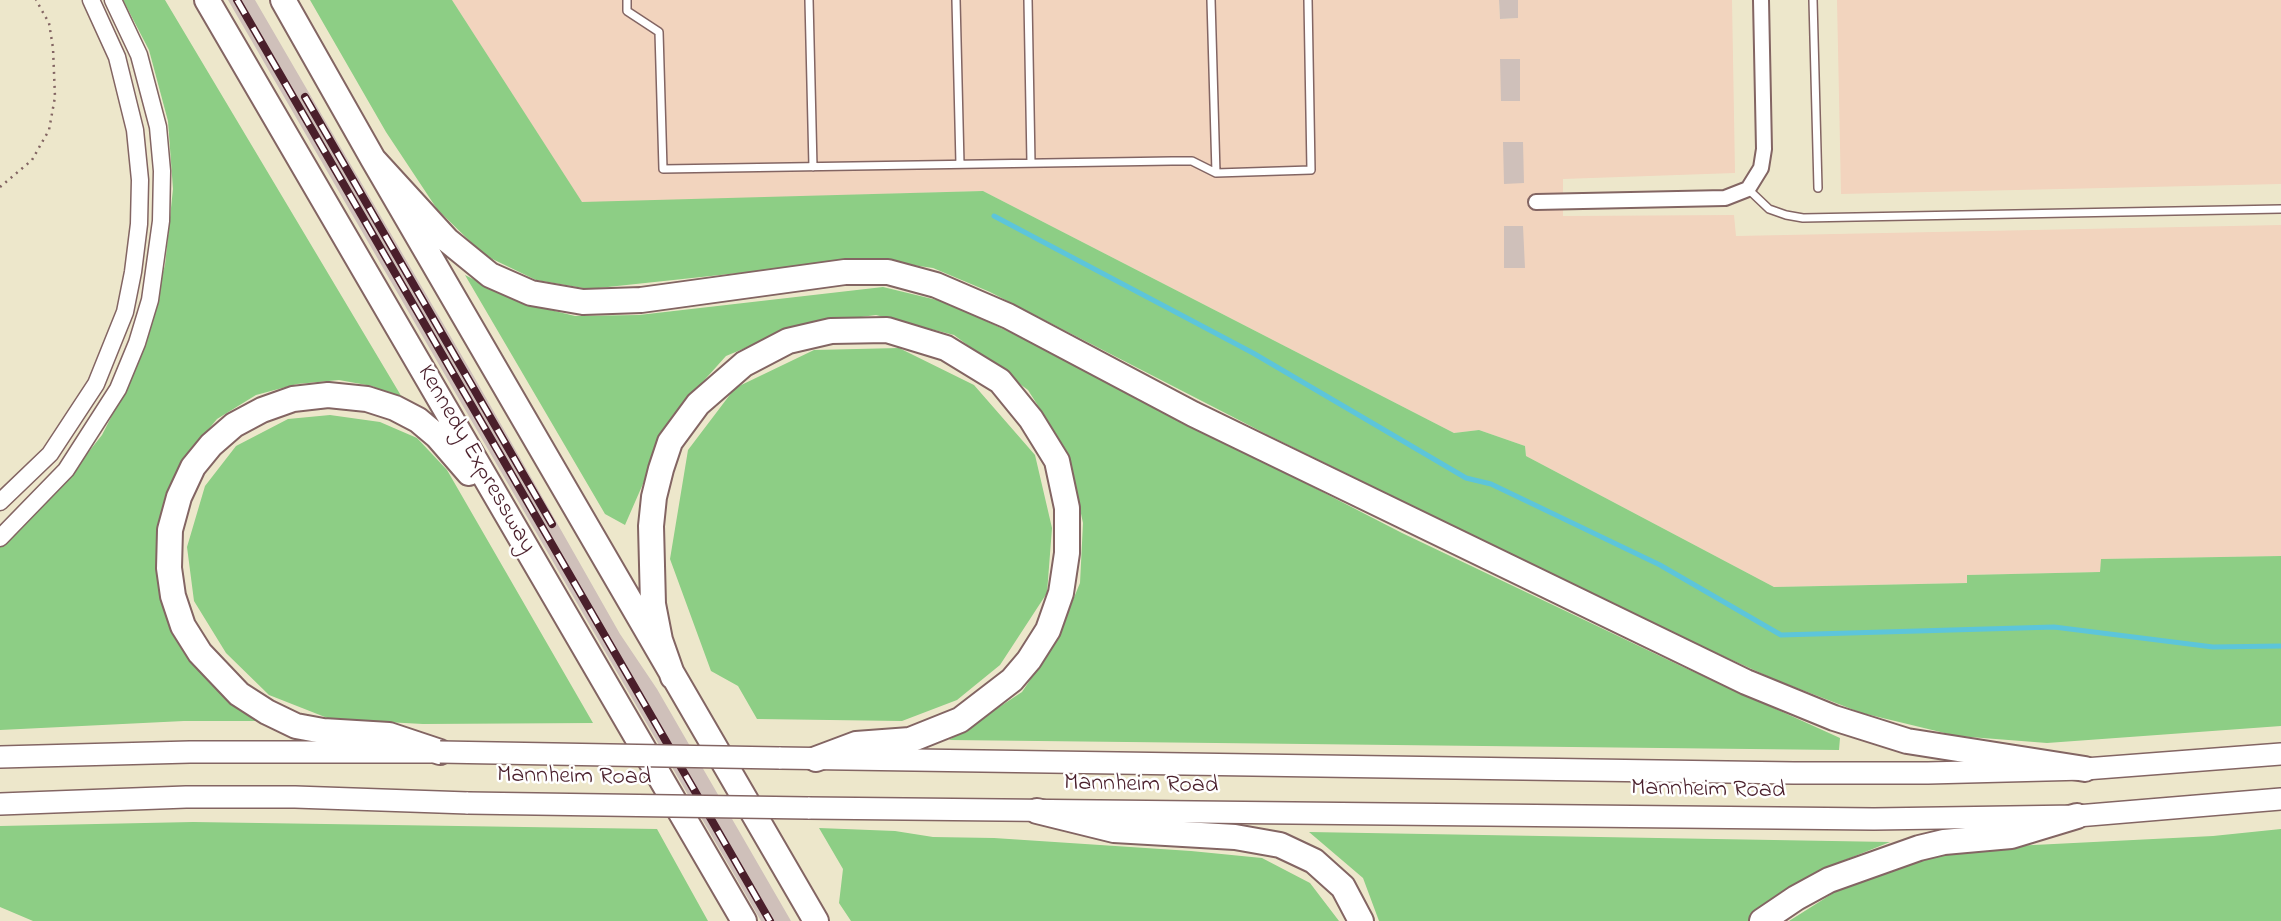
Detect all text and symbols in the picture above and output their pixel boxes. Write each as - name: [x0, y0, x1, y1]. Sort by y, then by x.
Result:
- street label: Kennedy Expressway: [409, 361, 541, 559]
- street label: Mannheim Road: [497, 762, 651, 794]
- street label: Mannheim Road: [1064, 770, 1218, 802]
- street label: Mannheim Road: [1631, 775, 1785, 807]

